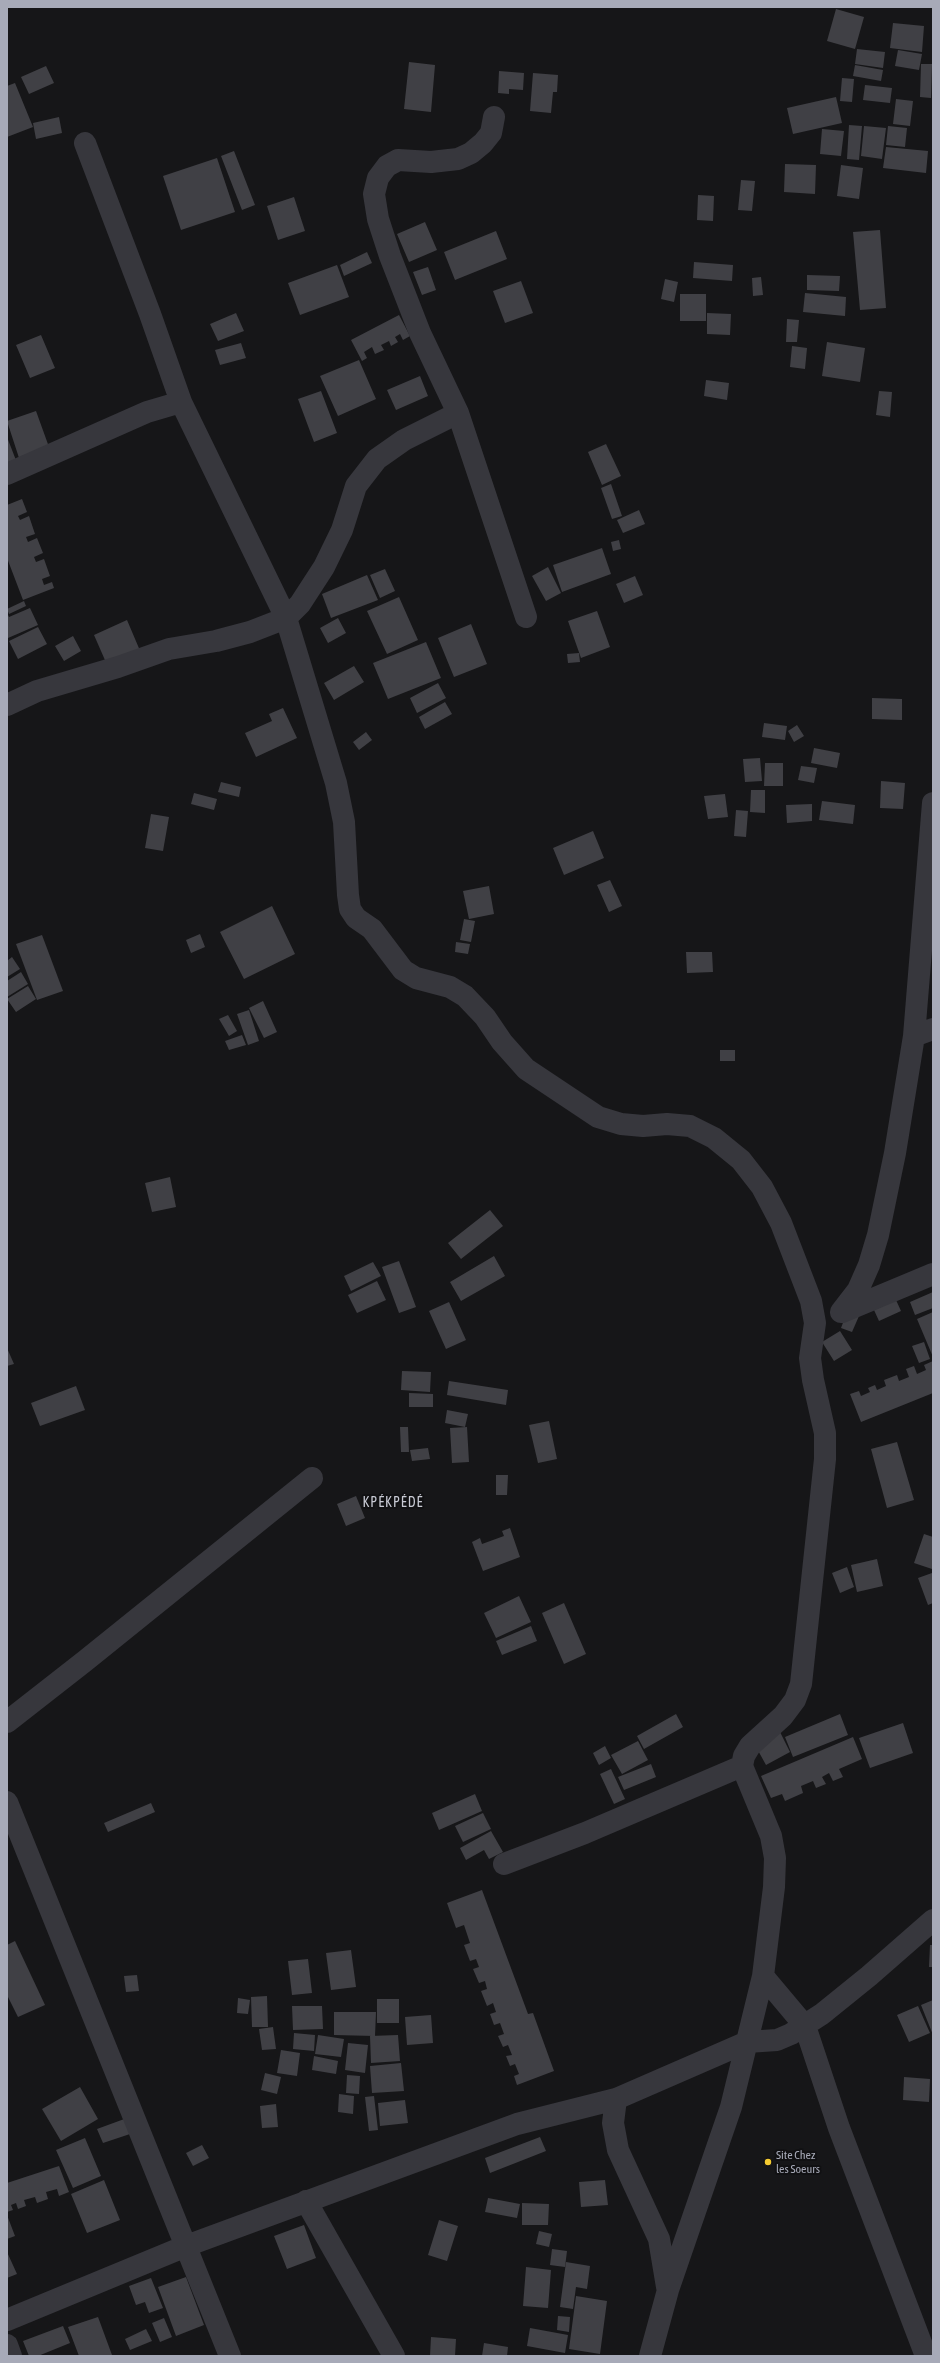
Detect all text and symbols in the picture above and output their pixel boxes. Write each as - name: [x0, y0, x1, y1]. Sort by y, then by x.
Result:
- district label: KPÉKPÉDÉ: [362, 1495, 424, 1511]
- place label: Site Chez les Soeurs: [776, 2148, 820, 2176]
- marker: Site Chez les Soeurs: [763, 2157, 773, 2167]

